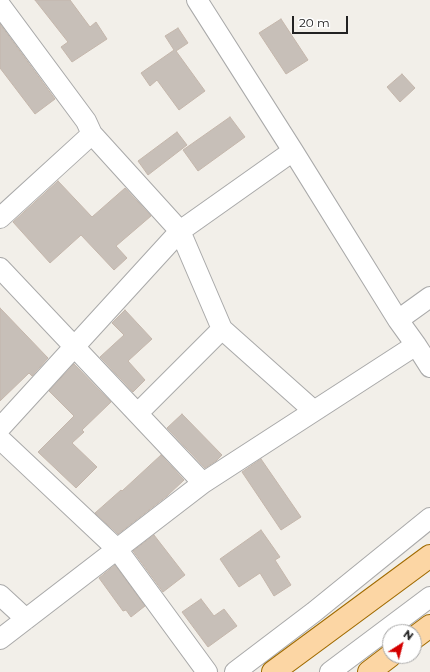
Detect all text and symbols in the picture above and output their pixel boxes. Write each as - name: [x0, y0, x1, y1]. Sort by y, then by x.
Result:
- scale bar: [294, 8, 350, 34]
- text: 20 m: [299, 15, 330, 30]
- north arrow: [382, 624, 422, 664]
- text: N: [401, 627, 416, 643]

